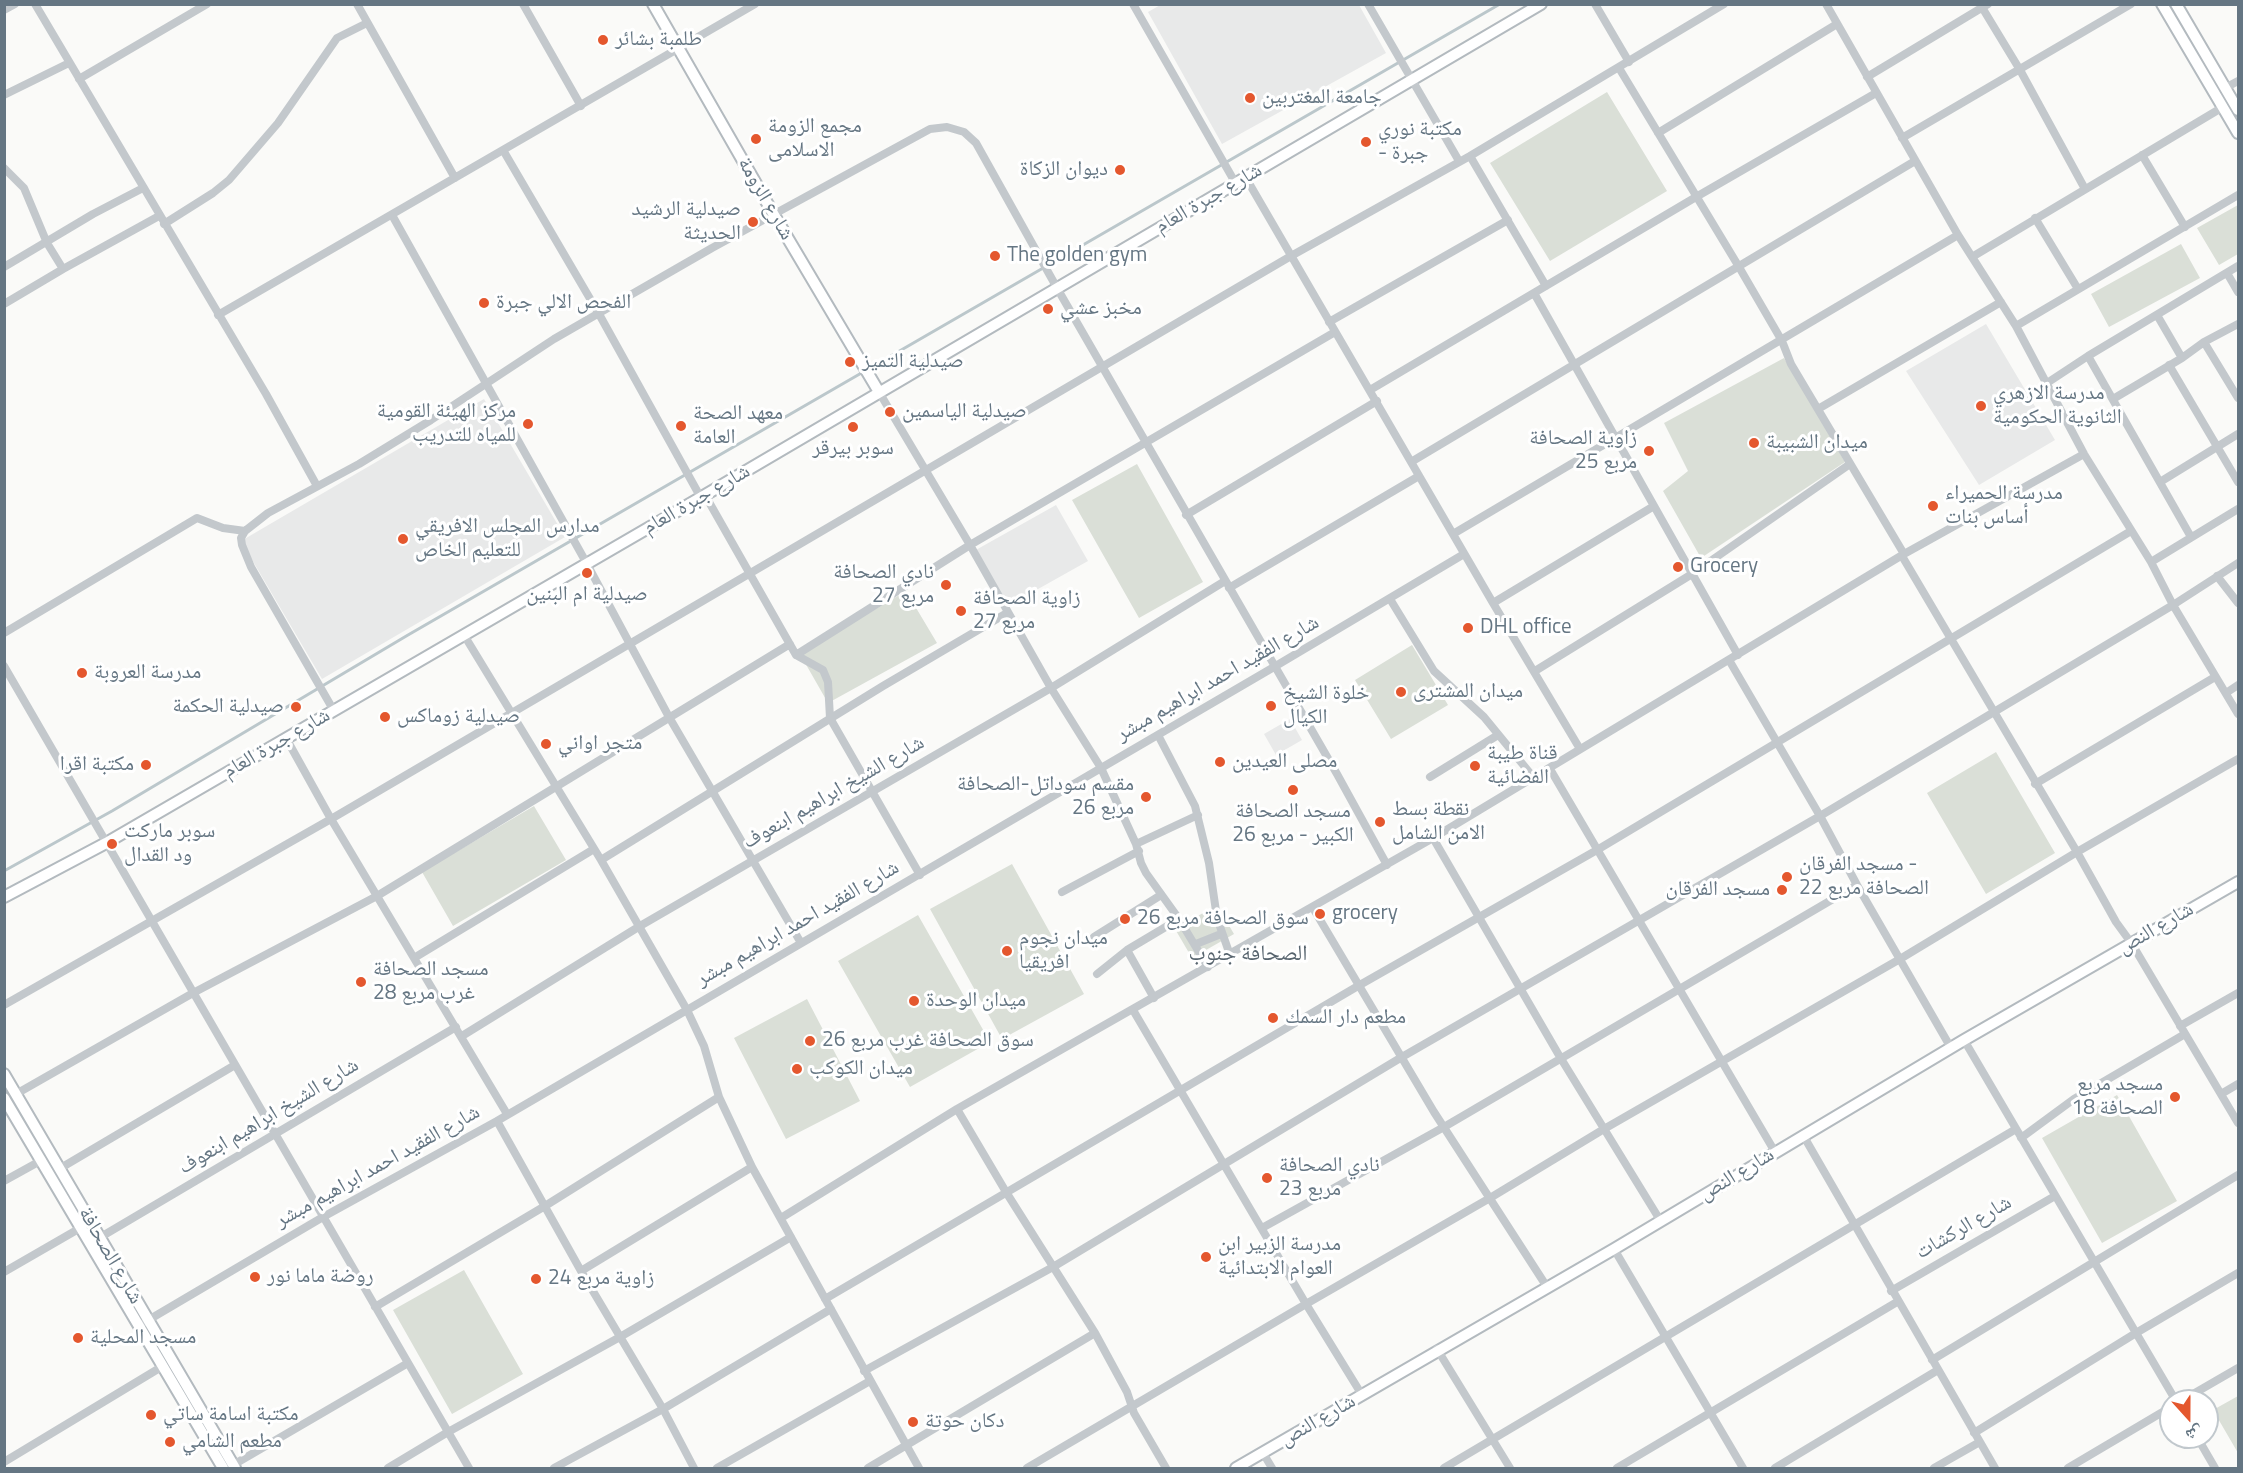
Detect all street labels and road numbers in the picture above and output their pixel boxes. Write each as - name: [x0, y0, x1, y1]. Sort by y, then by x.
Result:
- street label: شارع الزومة: [731, 153, 799, 245]
- street label: شارع جبرة العام: [1151, 158, 1267, 240]
- street label: شارع جبرة العام: [639, 459, 755, 541]
- street label: شارع الفقيد احمد ابراهيم مبشر: [1112, 611, 1324, 747]
- street label: شارع جبرة العام: [219, 703, 335, 785]
- street label: شارع الشيخ ابراهيم ابنعوف: [739, 731, 929, 855]
- street label: شارع الفقيد احمد ابراهيم مبشر: [692, 856, 904, 992]
- street label: شارع النص: [2114, 897, 2198, 961]
- street label: شارع الشيخ ابراهيم ابنعوف: [174, 1053, 364, 1181]
- street label: شارع الفقيد احمد ابراهيم مبشر: [271, 1100, 485, 1234]
- street label: شارع النص: [1695, 1143, 1779, 1207]
- street label: شارع الركشات: [1912, 1190, 2016, 1266]
- street label: شارع الصحافة: [72, 1203, 148, 1309]
- street label: شارع النص: [1276, 1389, 1360, 1453]

